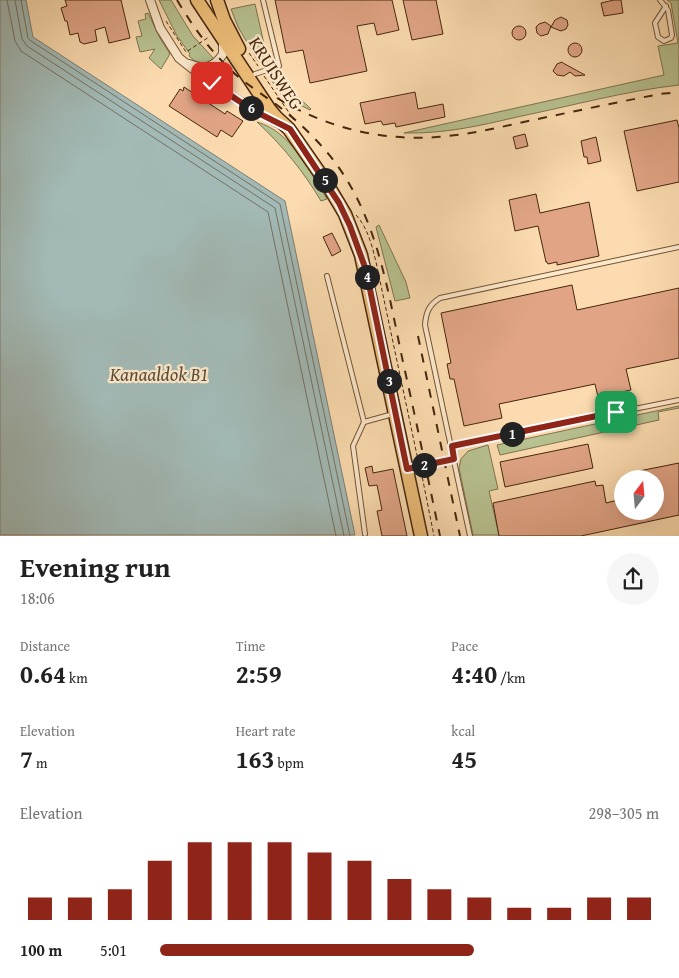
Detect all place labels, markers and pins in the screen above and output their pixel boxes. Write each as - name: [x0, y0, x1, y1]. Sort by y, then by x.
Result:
- pin: [191, 62, 233, 104]
- pin: 6: [238, 96, 264, 120]
- pin: 5: [312, 168, 338, 192]
- pin: 4: [354, 264, 380, 290]
- pin: 3: [376, 368, 402, 394]
- pin: [595, 391, 637, 433]
- pin: 1: [500, 422, 524, 446]
- pin: 2: [412, 452, 436, 478]

